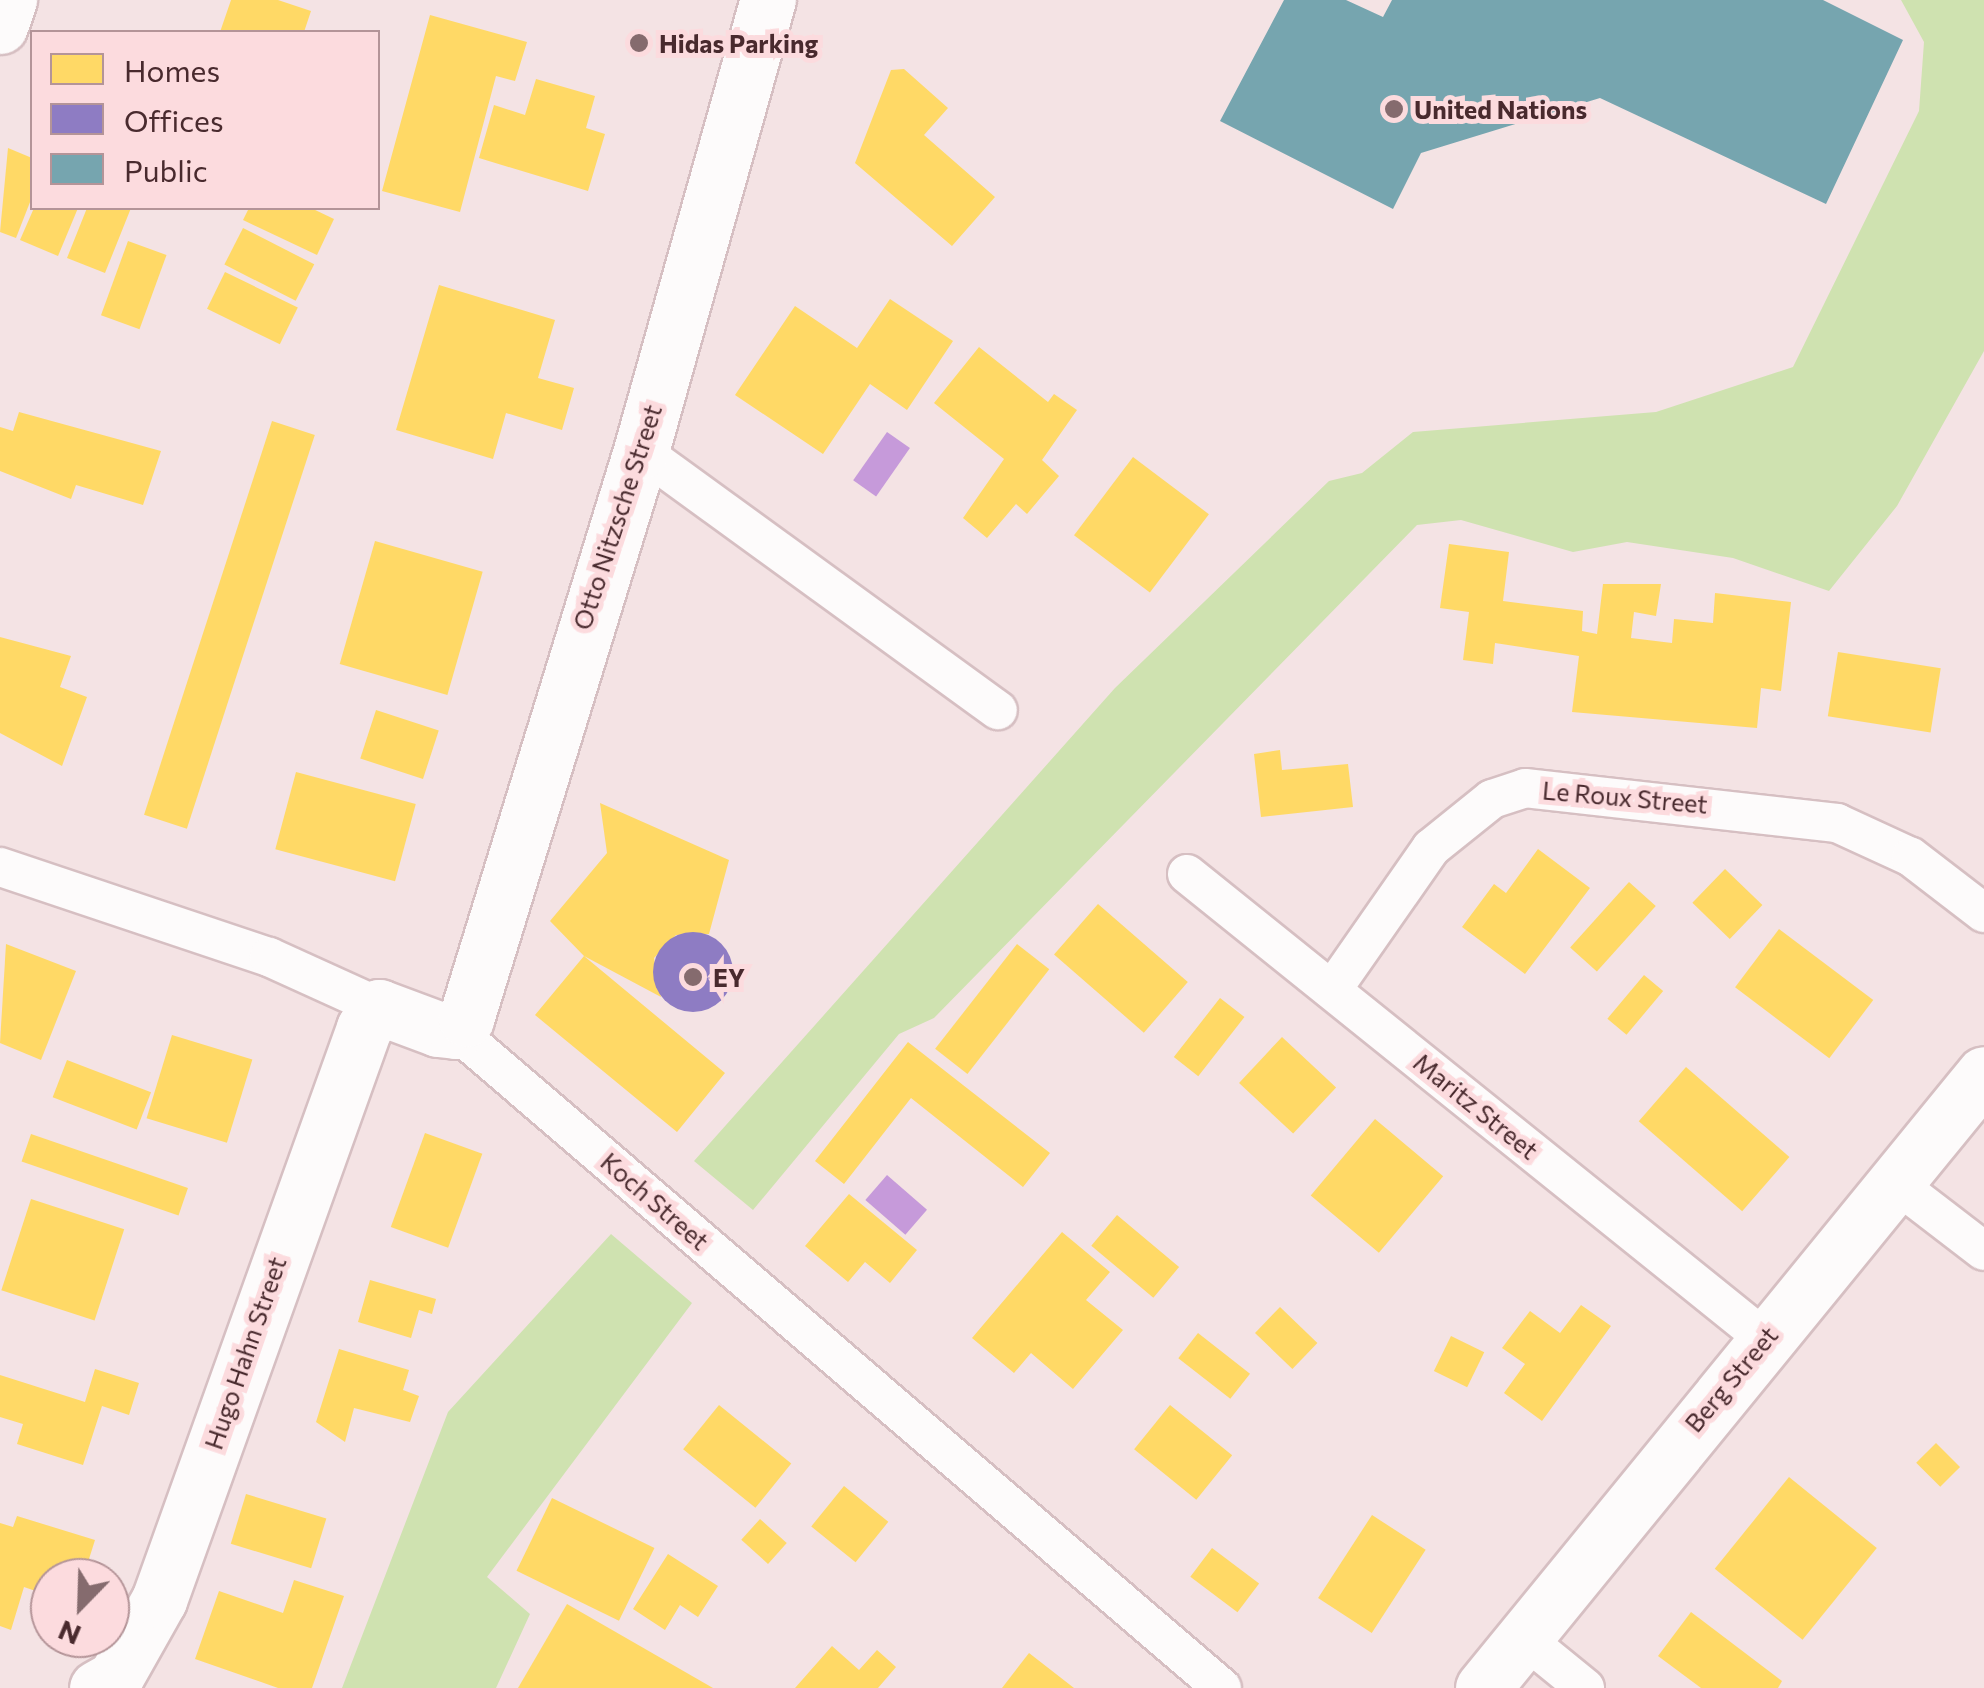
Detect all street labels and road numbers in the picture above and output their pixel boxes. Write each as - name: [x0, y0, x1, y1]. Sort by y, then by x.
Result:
- street label: Otto Nitzsche Street: [566, 401, 668, 633]
- street label: Le Roux Street: [1541, 775, 1709, 819]
- street label: Maritz Street: [1408, 1047, 1544, 1165]
- street label: Koch Street: [595, 1146, 715, 1256]
- street label: Hugo Hahn Street: [198, 1253, 292, 1453]
- street label: Berg Street: [1678, 1320, 1784, 1438]

